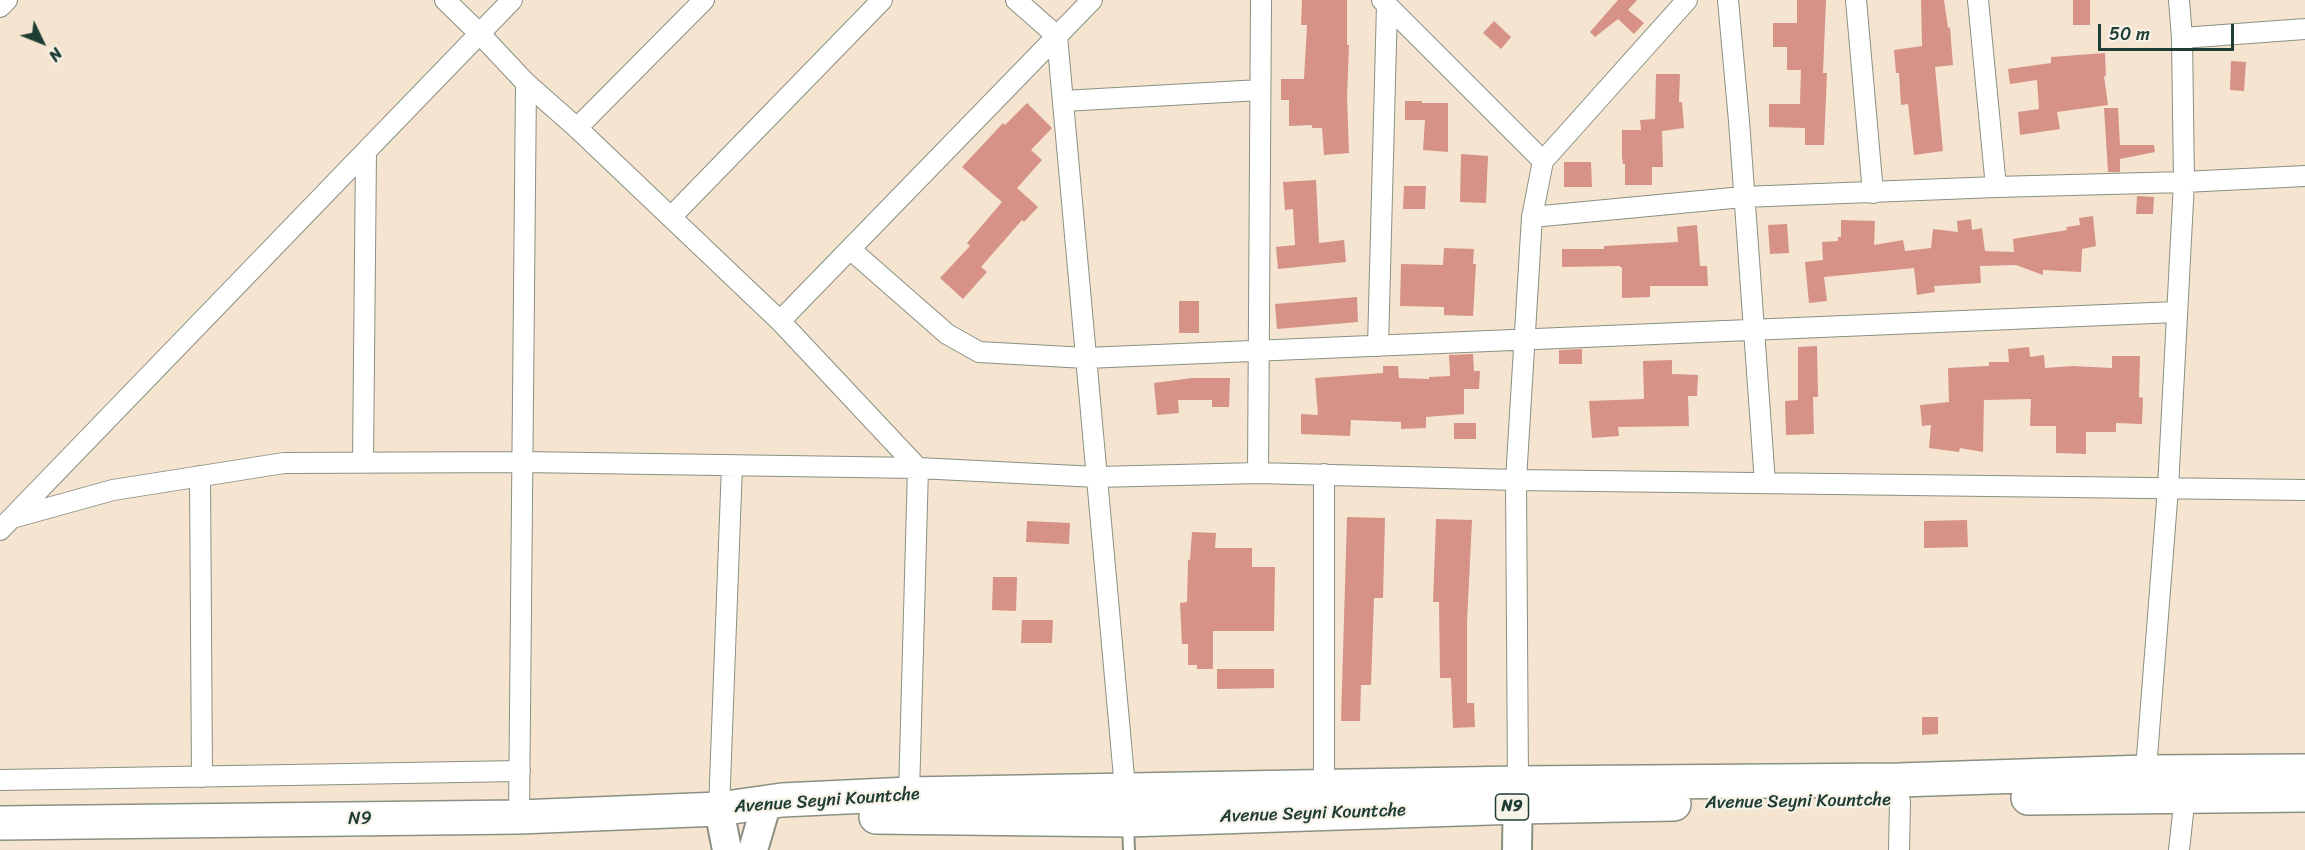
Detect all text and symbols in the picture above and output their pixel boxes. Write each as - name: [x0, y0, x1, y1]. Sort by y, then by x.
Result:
- north arrow: [12, 12, 72, 72]
- scale bar: [2101, 12, 2238, 50]
- text: 50 m: [2109, 18, 2150, 50]
- text: N: [41, 41, 70, 69]
- street label: Avenue Seyni Kountche: [734, 784, 920, 818]
- street label: Avenue Seyni Kountche: [1705, 790, 1891, 814]
- road number: N9: [1496, 794, 1528, 820]
- street label: Avenue Seyni Kountche: [1220, 800, 1406, 828]
- street label: N9: [348, 808, 372, 830]

